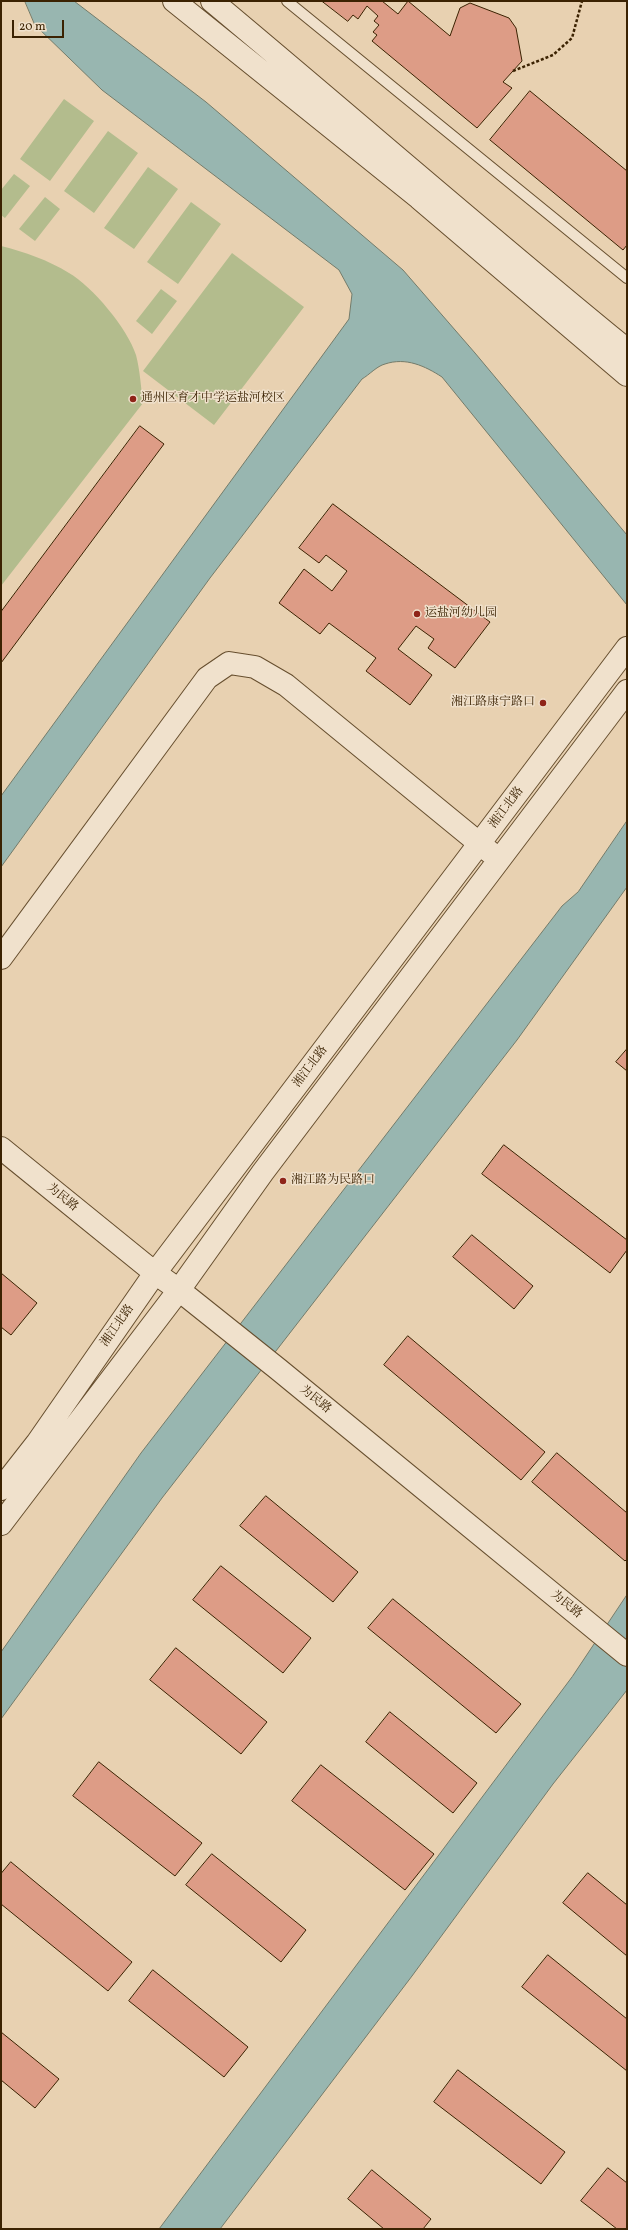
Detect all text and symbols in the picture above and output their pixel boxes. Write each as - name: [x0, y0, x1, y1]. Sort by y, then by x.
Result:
- scale bar: [14, 12, 66, 38]
- text: 20 m: [19, 19, 46, 35]
- place label: 通州区育才中学运盐河校区: [141, 392, 285, 406]
- marker: 通州区育才中学运盐河校区: [128, 394, 138, 404]
- place label: 运盐河幼儿园: [425, 607, 497, 621]
- marker: 运盐河幼儿园: [412, 609, 422, 619]
- place label: 湘江路康宁路口: [451, 696, 535, 710]
- marker: 湘江路康宁路口: [538, 698, 548, 708]
- street label: 湘江北路: [487, 784, 527, 832]
- street label: 湘江北路: [291, 1043, 331, 1091]
- place label: 湘江路为民路口: [291, 1174, 375, 1188]
- marker: 湘江路为民路口: [278, 1176, 288, 1186]
- street label: 为民路: [43, 1181, 81, 1215]
- street label: 湘江北路: [98, 1302, 138, 1350]
- street label: 为民路: [296, 1383, 334, 1417]
- street label: 为民路: [547, 1588, 585, 1622]

